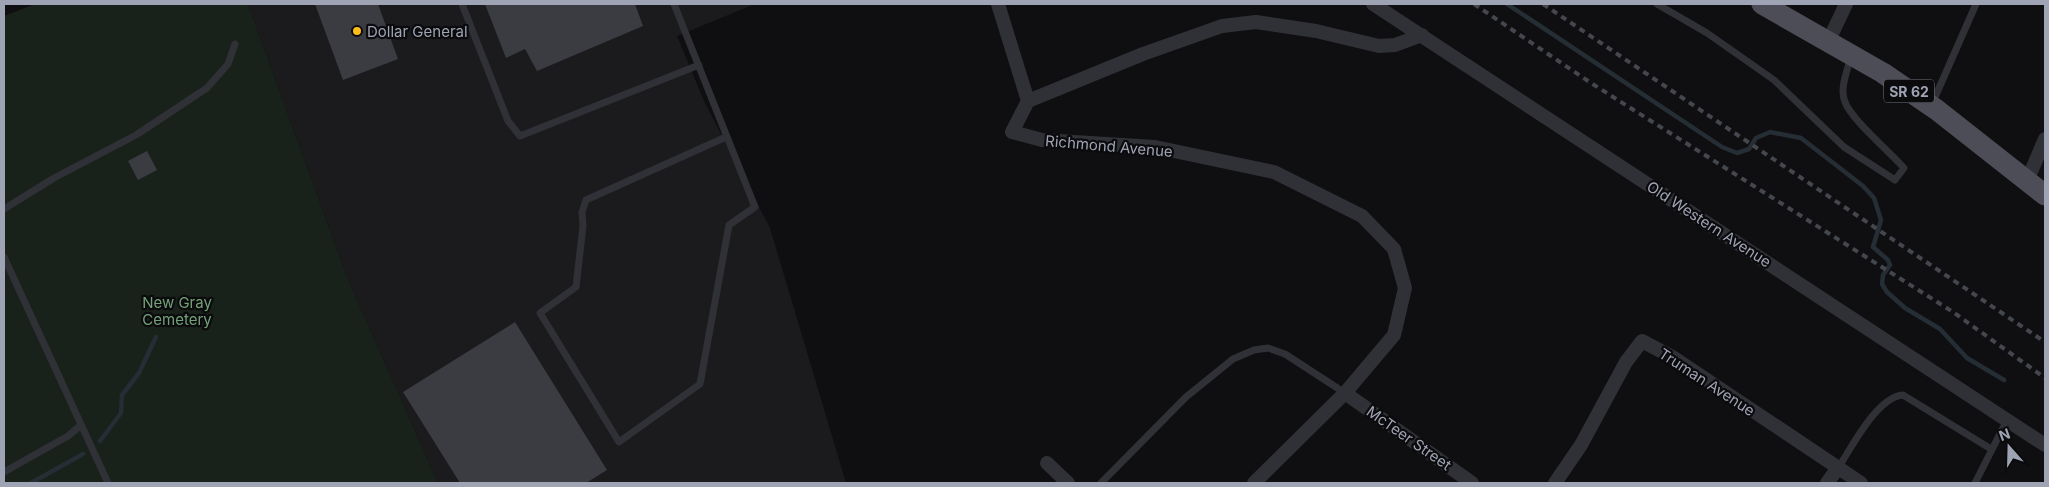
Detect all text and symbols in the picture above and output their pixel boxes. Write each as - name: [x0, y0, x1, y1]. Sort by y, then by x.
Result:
- place label: Dollar General: [367, 22, 468, 41]
- marker: Dollar General: [351, 25, 363, 37]
- road number: SR 62: [1884, 80, 1934, 102]
- street label: Richmond Avenue: [1045, 131, 1173, 161]
- street label: Old Western Avenue: [1643, 177, 1775, 271]
- park label: New Gray Cemetery: [142, 293, 212, 329]
- street label: Truman Avenue: [1655, 344, 1759, 420]
- street label: McTeer Street: [1363, 402, 1455, 474]
- north arrow: [1984, 422, 2034, 472]
- text: N: [1996, 425, 2012, 444]

